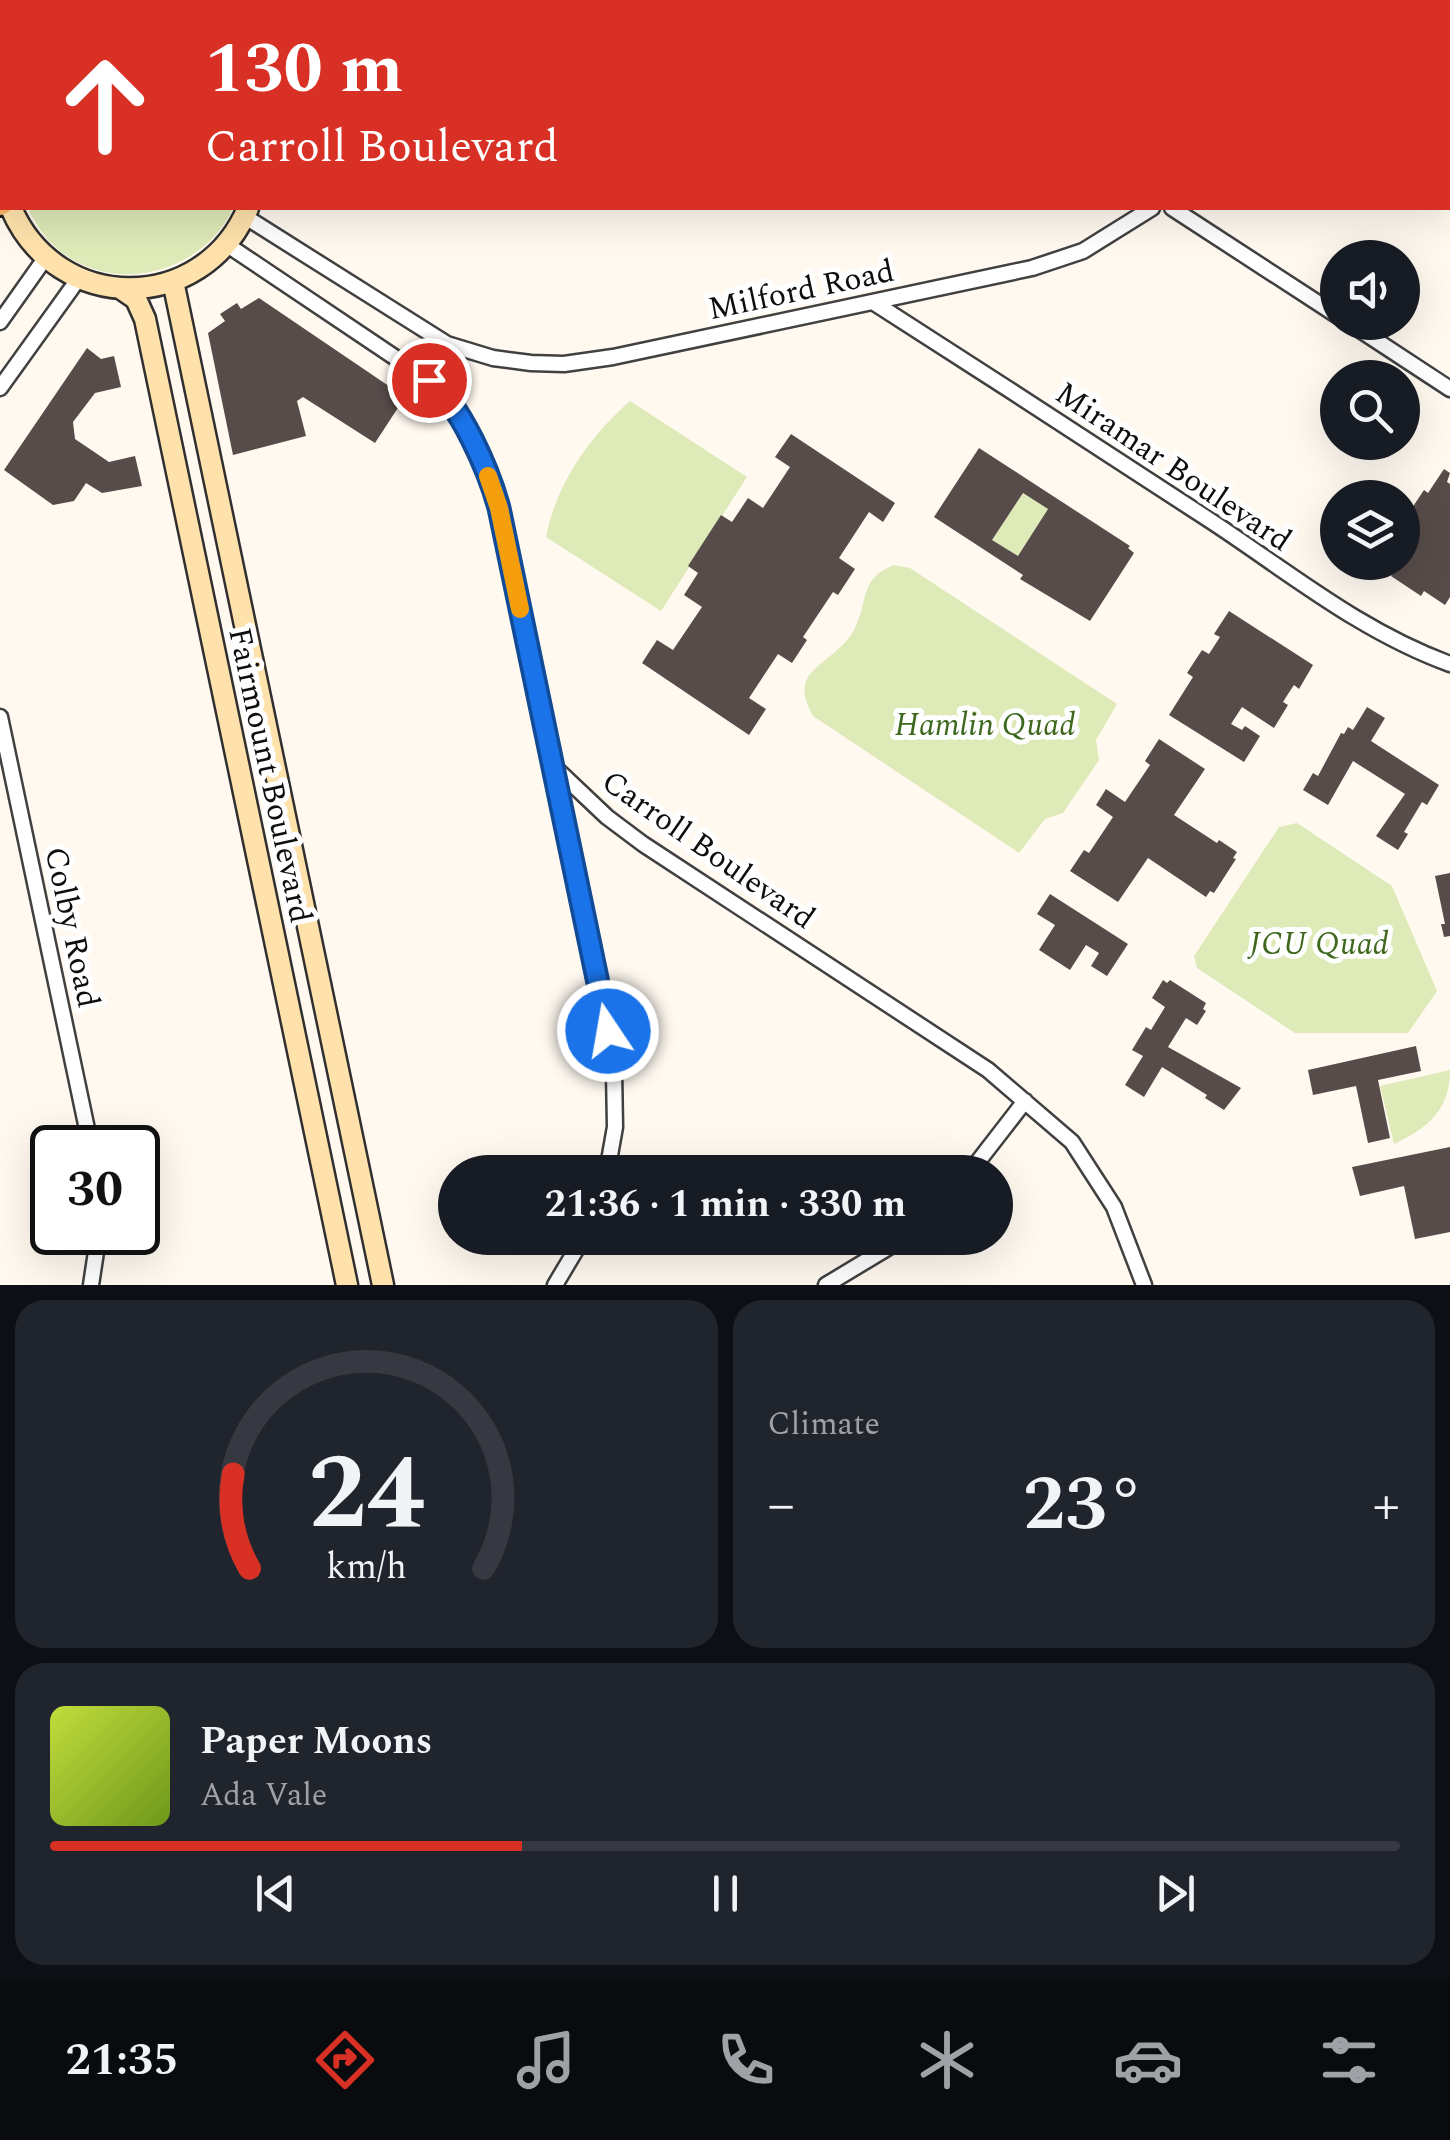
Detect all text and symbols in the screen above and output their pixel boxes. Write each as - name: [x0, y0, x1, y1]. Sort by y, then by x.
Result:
- text: 130 m: [205, 17, 403, 123]
- icon: ahead: [40, 40, 170, 170]
- text: Carroll Boulevard: [205, 113, 559, 182]
- map controls: [1320, 240, 1420, 580]
- button: sound: [1320, 240, 1420, 340]
- street label: Milford Road: [704, 247, 899, 334]
- pin: [387, 338, 472, 423]
- icon: arrive: [402, 353, 457, 408]
- button: search: [1320, 360, 1420, 460]
- street label: Miramar Boulevard: [1045, 370, 1301, 565]
- button: layers: [1320, 480, 1420, 580]
- street label: Fairmount Boulevard: [214, 623, 325, 928]
- park label: Hamlin Quad: [895, 701, 1075, 750]
- street label: Carroll Boulevard: [591, 758, 825, 942]
- street label: Colby Road: [31, 842, 112, 1012]
- park label: JCU Quad: [1247, 920, 1389, 969]
- position arrow: [556, 979, 660, 1083]
- speed limit sign: 30: [30, 1125, 160, 1255]
- text: 21:36 · 1 min · 330 m: [545, 1176, 906, 1234]
- text: Climate: [768, 1400, 880, 1449]
- text: 24: [308, 1416, 425, 1574]
- text: 23°: [1023, 1449, 1145, 1563]
- text: −: [768, 1464, 795, 1547]
- text: +: [1372, 1464, 1400, 1547]
- text: km/h: [326, 1540, 406, 1595]
- text: Paper Moons: [200, 1713, 432, 1771]
- text: Ada Vale: [200, 1771, 327, 1820]
- icon: previous: [248, 1866, 303, 1921]
- icon: pause: [698, 1866, 753, 1921]
- icon: next: [1148, 1866, 1203, 1921]
- icon: directions: [310, 2025, 380, 2095]
- icon: music: [511, 2025, 581, 2095]
- icon: phone: [711, 2025, 781, 2095]
- icon: climate: [912, 2025, 982, 2095]
- icon: car: [1113, 2025, 1183, 2095]
- icon: filters: [1314, 2025, 1384, 2095]
- text: 21:35: [65, 2026, 179, 2095]

